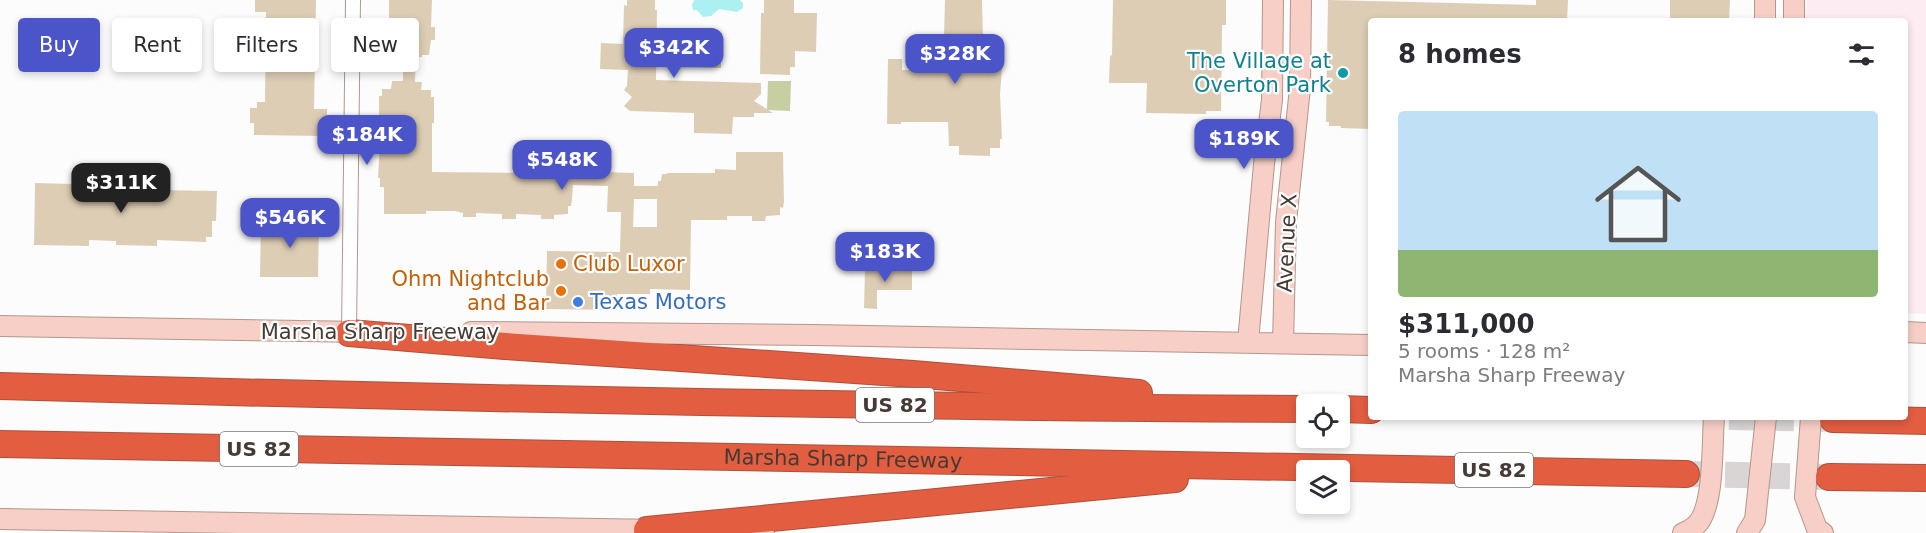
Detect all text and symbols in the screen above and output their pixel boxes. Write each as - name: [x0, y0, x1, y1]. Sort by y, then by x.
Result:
- chip: Buy: [18, 18, 100, 72]
- chip: Rent: [112, 18, 202, 72]
- chip: Filters: [214, 18, 319, 72]
- chip: New: [331, 18, 419, 72]
- pin: $342K: [632, 28, 716, 79]
- pin: $328K: [913, 34, 997, 85]
- text: $342K: [638, 35, 710, 59]
- icon: filters: [1845, 38, 1878, 71]
- text: 8 homes: [1398, 39, 1522, 69]
- text: $328K: [919, 41, 991, 65]
- place label: The Village at Overton Park: [1186, 49, 1332, 97]
- marker: The Village at Overton Park: [1336, 66, 1350, 80]
- pin: $184K: [325, 115, 409, 166]
- pin: $189K: [1202, 119, 1286, 170]
- text: $184K: [331, 122, 403, 146]
- text: $189K: [1208, 126, 1280, 150]
- pin: $548K: [520, 140, 604, 191]
- text: $548K: [526, 147, 598, 171]
- icon: home: [1584, 150, 1692, 258]
- pin: $311K: [79, 163, 163, 214]
- text: $311K: [85, 170, 157, 194]
- street label: Avenue X: [1272, 193, 1302, 293]
- pin: $546K: [248, 198, 332, 249]
- text: $546K: [254, 205, 326, 229]
- pin: $183K: [843, 232, 927, 283]
- text: $183K: [849, 239, 921, 263]
- place label: Club Luxor: [573, 252, 685, 276]
- marker: Club Luxor: [554, 257, 568, 271]
- place label: Ohm Nightclub and Bar: [392, 267, 549, 315]
- marker: Ohm Nightclub and Bar: [554, 284, 568, 298]
- place label: Texas Motors: [589, 290, 726, 314]
- marker: Texas Motors: [571, 295, 585, 309]
- text: $311,000: [1398, 309, 1535, 339]
- street label: Marsha Sharp Freeway: [261, 320, 499, 344]
- text: 5 rooms · 128 m²: [1398, 339, 1570, 363]
- text: Marsha Sharp Freeway: [1398, 363, 1625, 387]
- road number: US 82: [856, 388, 934, 422]
- map controls: [1296, 394, 1350, 514]
- button: locate: [1296, 394, 1350, 448]
- road number: US 82: [220, 432, 298, 466]
- street label: Marsha Sharp Freeway: [723, 445, 962, 473]
- road number: US 82: [1455, 453, 1533, 487]
- button: layers: [1296, 460, 1350, 514]

